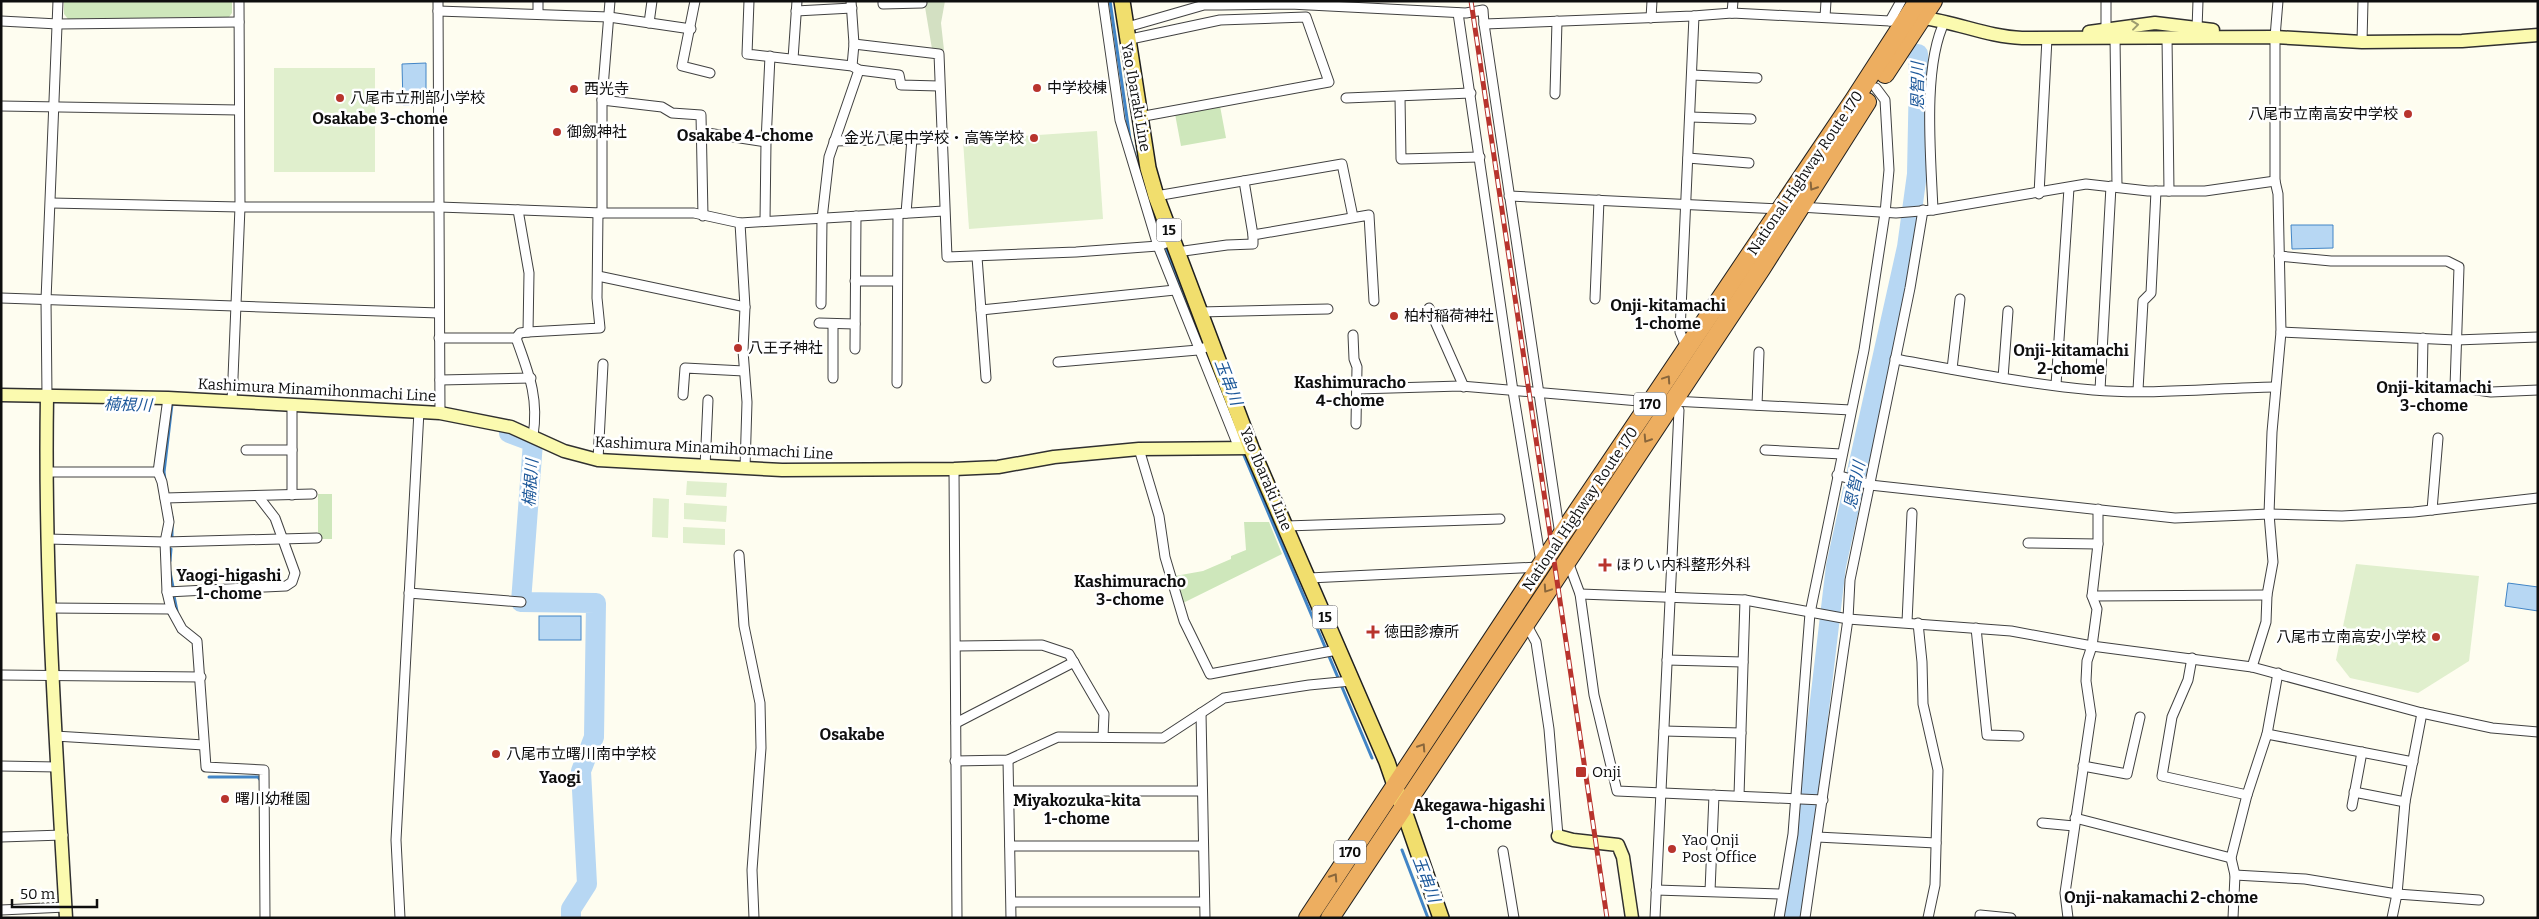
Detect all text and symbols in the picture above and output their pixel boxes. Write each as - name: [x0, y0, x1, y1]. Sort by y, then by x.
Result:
- one-way arrow: [2131, 20, 2139, 31]
- street label: Yao Ibaraki Line: [1118, 41, 1154, 153]
- water label: 恩智川: [1908, 60, 1927, 110]
- place label: 中学校棟: [1047, 79, 1107, 97]
- place label: 西光寺: [584, 80, 629, 98]
- marker: 中学校棟: [1031, 82, 1043, 94]
- marker: 西光寺: [568, 83, 580, 95]
- street label: National Highway Route 170: [1743, 88, 1867, 258]
- place label: 八尾市立刑部小学校: [350, 89, 485, 107]
- marker: 八尾市立刑部小学校: [334, 92, 346, 104]
- place label: 八尾市立南高安中学校: [2248, 105, 2398, 123]
- marker: 八尾市立南高安中学校: [2402, 108, 2414, 120]
- district label: Osakabe 3-chome: [312, 109, 448, 128]
- place label: 御劔神社: [567, 123, 627, 141]
- marker: 御劔神社: [551, 126, 563, 138]
- district label: Osakabe 4-chome: [677, 126, 813, 145]
- place label: 金光八尾中学校・高等学校: [844, 129, 1024, 147]
- marker: 金光八尾中学校・高等学校: [1028, 132, 1040, 144]
- one-way arrow: [1810, 182, 1820, 191]
- road number: 15: [1156, 218, 1182, 242]
- district label: Onji-kitamachi 1-chome: [1610, 296, 1726, 333]
- place label: 柏村稲荷神社: [1404, 307, 1494, 325]
- marker: 柏村稲荷神社: [1388, 310, 1400, 322]
- place label: 八王子神社: [748, 339, 823, 357]
- district label: Onji-kitamachi 2-chome: [2013, 341, 2129, 378]
- marker: 八王子神社: [732, 342, 744, 354]
- water label: 玉串川: [1211, 356, 1247, 410]
- district label: Kashimuracho 4-chome: [1294, 373, 1406, 410]
- street label: Kashimura Minamihonmachi Line: [197, 375, 437, 405]
- one-way arrow: [1661, 375, 1670, 384]
- district label: Onji-kitamachi 3-chome: [2376, 378, 2492, 415]
- road number: 170: [1634, 392, 1666, 416]
- water label: 楠根川: [104, 394, 154, 415]
- street label: National Highway Route 170: [1518, 424, 1642, 594]
- street label: Yao Ibaraki Line: [1236, 425, 1296, 533]
- street label: Kashimura Minamihonmachi Line: [594, 433, 834, 463]
- one-way arrow: [1644, 434, 1653, 443]
- water label: 楠根川: [519, 456, 542, 508]
- water label: 恩智川: [1840, 458, 1869, 511]
- place label: ほりい内科整形外科: [1616, 556, 1751, 574]
- marker: ほりい内科整形外科: [1598, 558, 1612, 572]
- district label: Yaogi-higashi 1-chome: [177, 566, 281, 603]
- district label: Kashimuracho 3-chome: [1074, 572, 1186, 609]
- one-way arrow: [1544, 584, 1553, 593]
- road number: 15: [1312, 606, 1338, 628]
- place label: 徳田診療所: [1384, 623, 1459, 641]
- marker: 徳田診療所: [1366, 625, 1380, 639]
- place label: 八尾市立南高安小学校: [2276, 628, 2426, 646]
- marker: 八尾市立南高安小学校: [2430, 631, 2442, 643]
- district label: Osakabe: [820, 725, 885, 744]
- one-way arrow: [1416, 743, 1425, 752]
- place label: 八尾市立曙川南中学校: [506, 745, 656, 763]
- marker: 八尾市立曙川南中学校: [490, 748, 502, 760]
- place label: Onji: [1592, 763, 1621, 781]
- marker: Onji: [1574, 765, 1588, 779]
- district label: Yaogi: [539, 768, 581, 787]
- place label: 曙川幼稚園: [235, 790, 310, 808]
- district label: Miyakozuka-kita 1-chome: [1013, 791, 1141, 828]
- marker: 曙川幼稚園: [219, 793, 231, 805]
- district label: Akegawa-higashi 1-chome: [1413, 796, 1545, 833]
- place label: Yao Onji Post Office: [1682, 831, 1757, 866]
- road number: 170: [1334, 840, 1366, 864]
- marker: Yao Onji Post Office: [1666, 843, 1678, 855]
- water label: 玉串川: [1409, 853, 1445, 907]
- one-way arrow: [1328, 873, 1337, 882]
- scale bar: [12, 876, 98, 908]
- text: 50 m: [20, 885, 56, 903]
- district label: Onji-nakamachi 2-chome: [2064, 888, 2258, 907]

